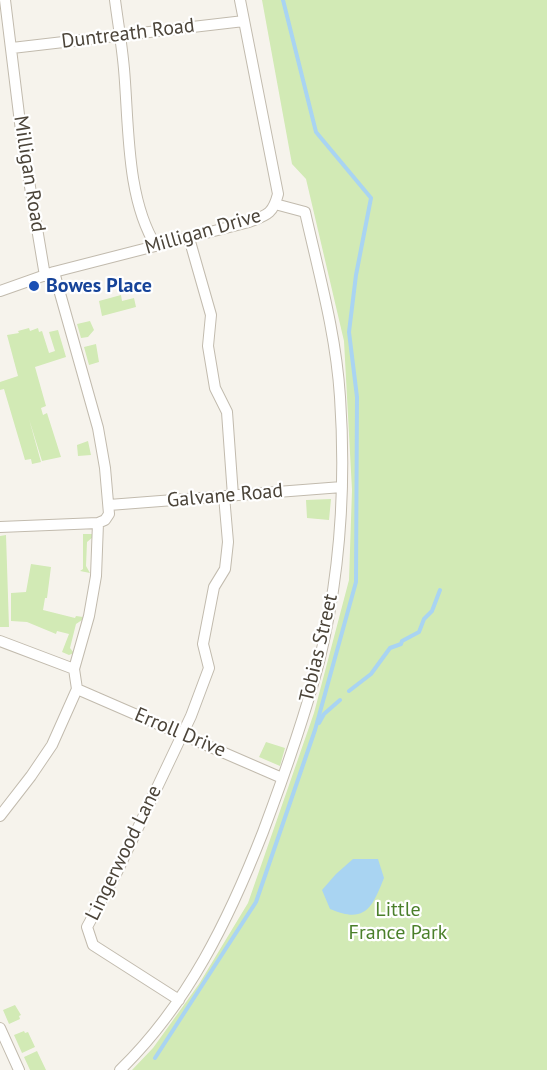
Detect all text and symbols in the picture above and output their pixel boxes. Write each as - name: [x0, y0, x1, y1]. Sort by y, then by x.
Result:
- street label: Duntreath Road: [60, 14, 196, 54]
- street label: Milligan Road: [8, 114, 50, 234]
- street label: Milligan Drive: [142, 204, 264, 260]
- place label: Bowes Place: [46, 274, 152, 298]
- marker: Bowes Place: [27, 279, 41, 293]
- street label: Galvane Road: [166, 479, 284, 513]
- street label: Tobias Street: [295, 592, 343, 704]
- street label: Erroll Drive: [131, 703, 229, 763]
- street label: Lingerwood Lane: [81, 782, 167, 924]
- park label: Little France Park: [349, 898, 447, 945]

